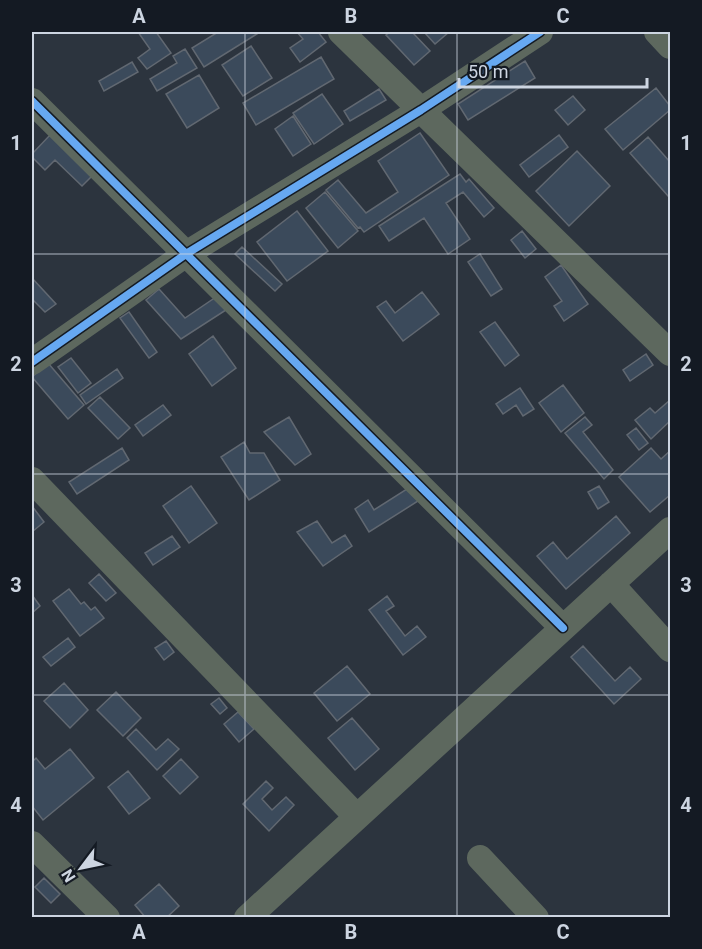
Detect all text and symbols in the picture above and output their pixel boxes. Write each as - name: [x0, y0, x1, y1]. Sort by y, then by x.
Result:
- text: A: [132, 4, 146, 28]
- text: B: [345, 4, 357, 28]
- text: C: [556, 4, 570, 28]
- scale bar: [459, 51, 646, 89]
- text: 50 m: [468, 61, 508, 82]
- text: 1: [10, 131, 22, 155]
- text: 1: [680, 131, 692, 155]
- text: 2: [10, 352, 22, 376]
- text: 2: [680, 352, 692, 376]
- text: 3: [10, 573, 22, 597]
- text: 3: [680, 573, 692, 597]
- text: 4: [10, 793, 22, 817]
- text: 4: [680, 793, 692, 817]
- north arrow: [51, 838, 111, 898]
- text: N: [58, 866, 80, 886]
- text: A: [132, 920, 146, 944]
- text: B: [345, 920, 357, 944]
- text: C: [556, 920, 570, 944]

